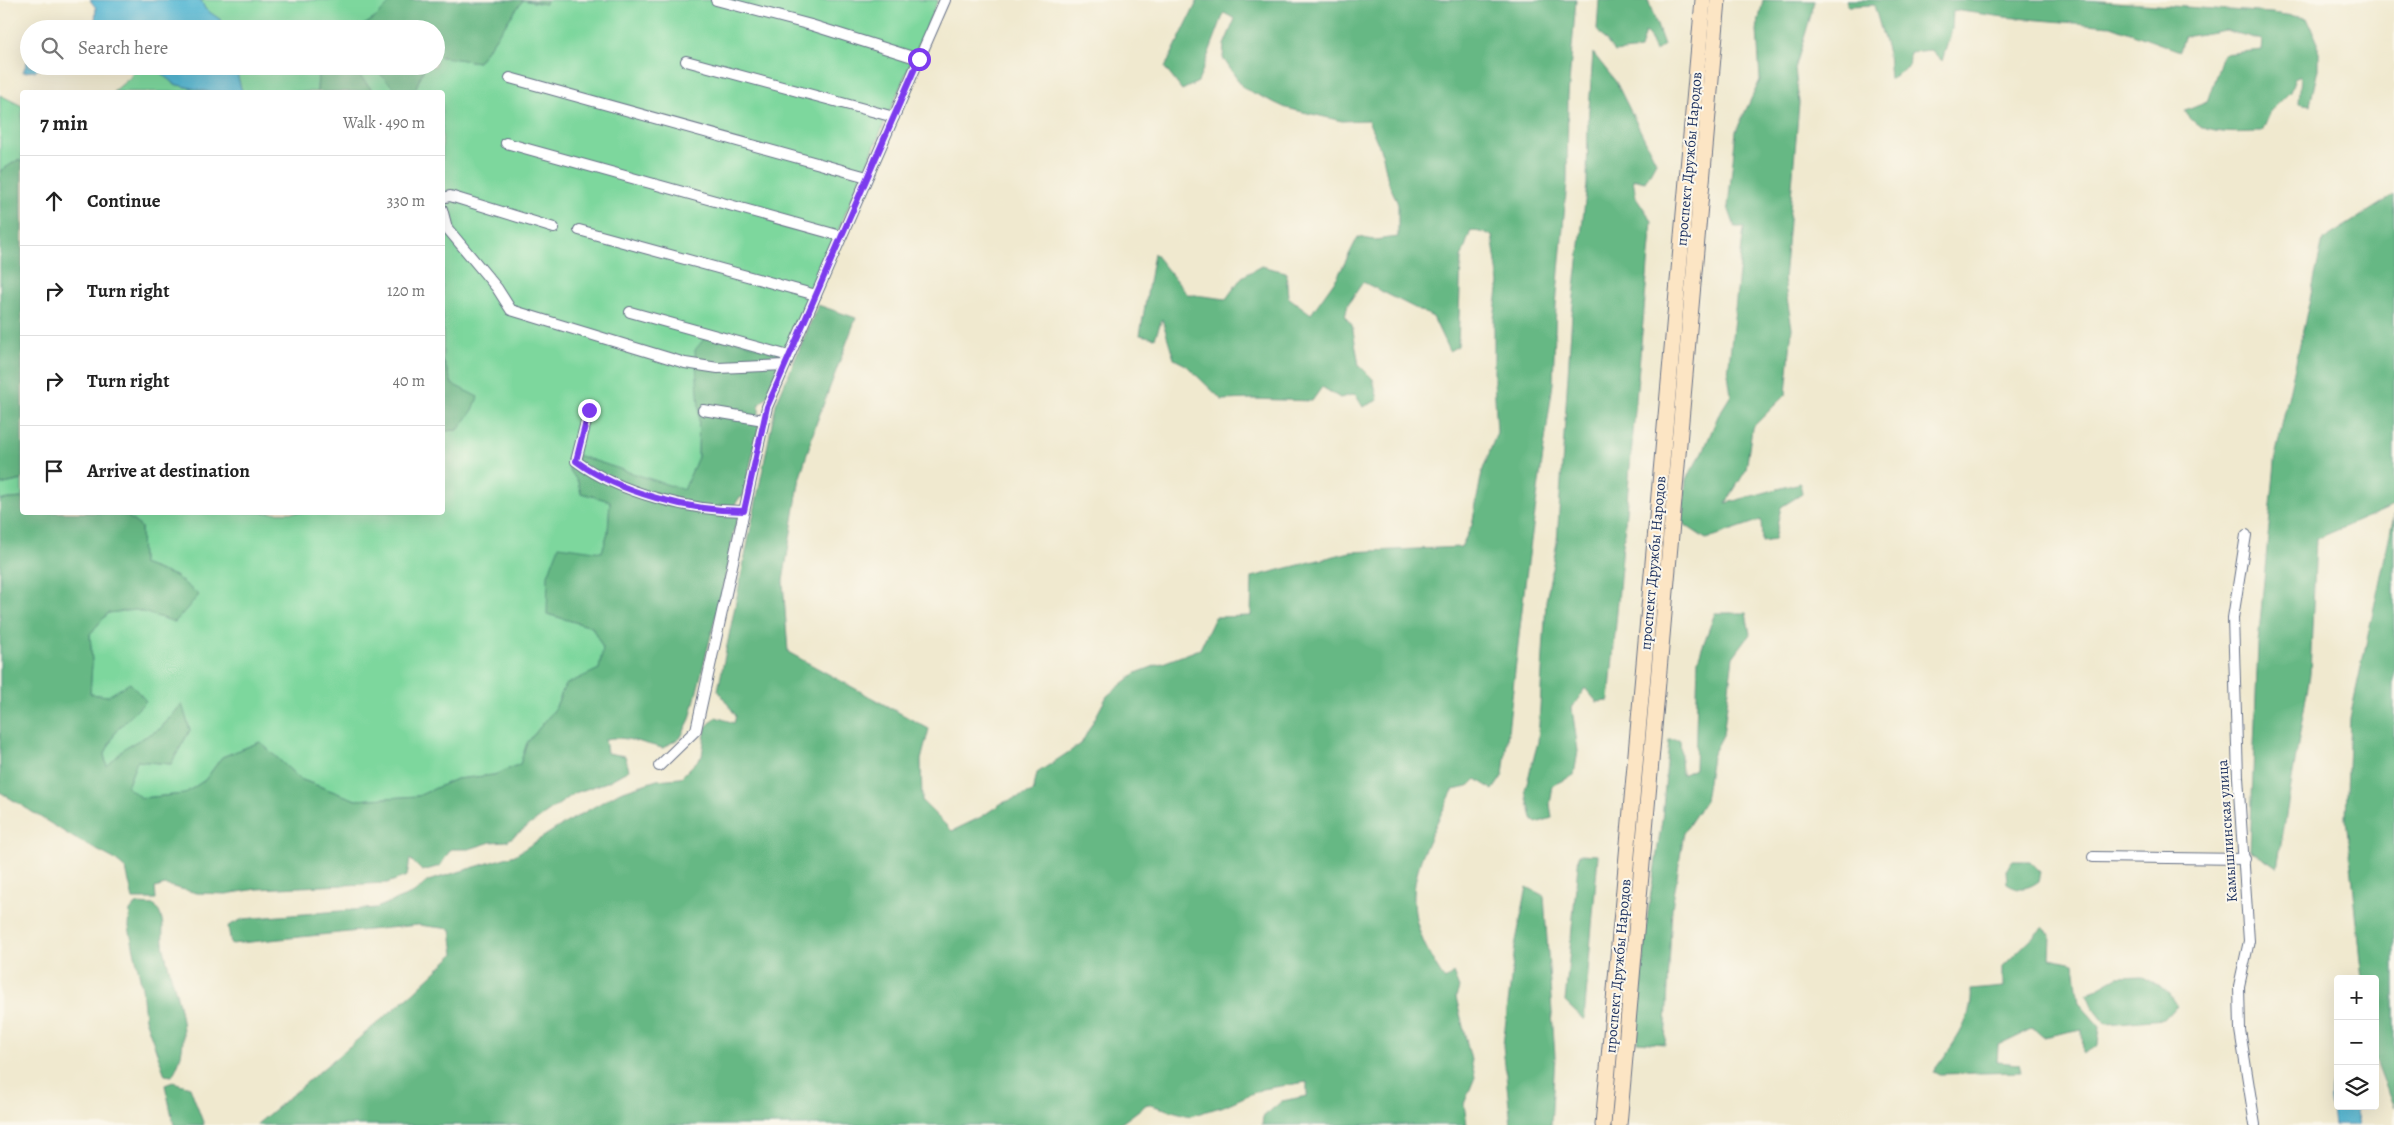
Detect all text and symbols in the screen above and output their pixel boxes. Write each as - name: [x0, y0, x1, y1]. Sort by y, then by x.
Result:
- search box: [20, 20, 445, 75]
- icon: search: [38, 34, 66, 62]
- text: Search here: [78, 35, 168, 61]
- route start: [908, 48, 931, 71]
- street label: проспект Дружбы Народов: [1671, 71, 1707, 247]
- text: 7 min: [40, 109, 88, 137]
- text: Walk · 490 m: [343, 112, 425, 134]
- icon: ahead: [40, 187, 68, 215]
- text: Continue: [87, 188, 161, 214]
- text: 330 m: [387, 190, 425, 212]
- icon: right: [40, 277, 68, 305]
- text: Turn right: [87, 278, 169, 304]
- text: 120 m: [387, 280, 425, 302]
- icon: right: [40, 367, 68, 395]
- text: Turn right: [87, 368, 169, 394]
- text: 40 m: [393, 370, 425, 392]
- route end: [578, 399, 601, 422]
- icon: arrive: [40, 457, 68, 485]
- text: Arrive at destination: [87, 458, 250, 484]
- street label: проспект Дружбы Народов: [1635, 475, 1671, 651]
- street label: Камышлинская улица: [2212, 759, 2242, 903]
- street label: проспект Дружбы Народов: [1600, 878, 1636, 1054]
- map controls: [2334, 975, 2379, 1110]
- button: +: [2334, 975, 2379, 1020]
- button: −: [2334, 1020, 2379, 1065]
- button: layers: [2334, 1065, 2379, 1110]

